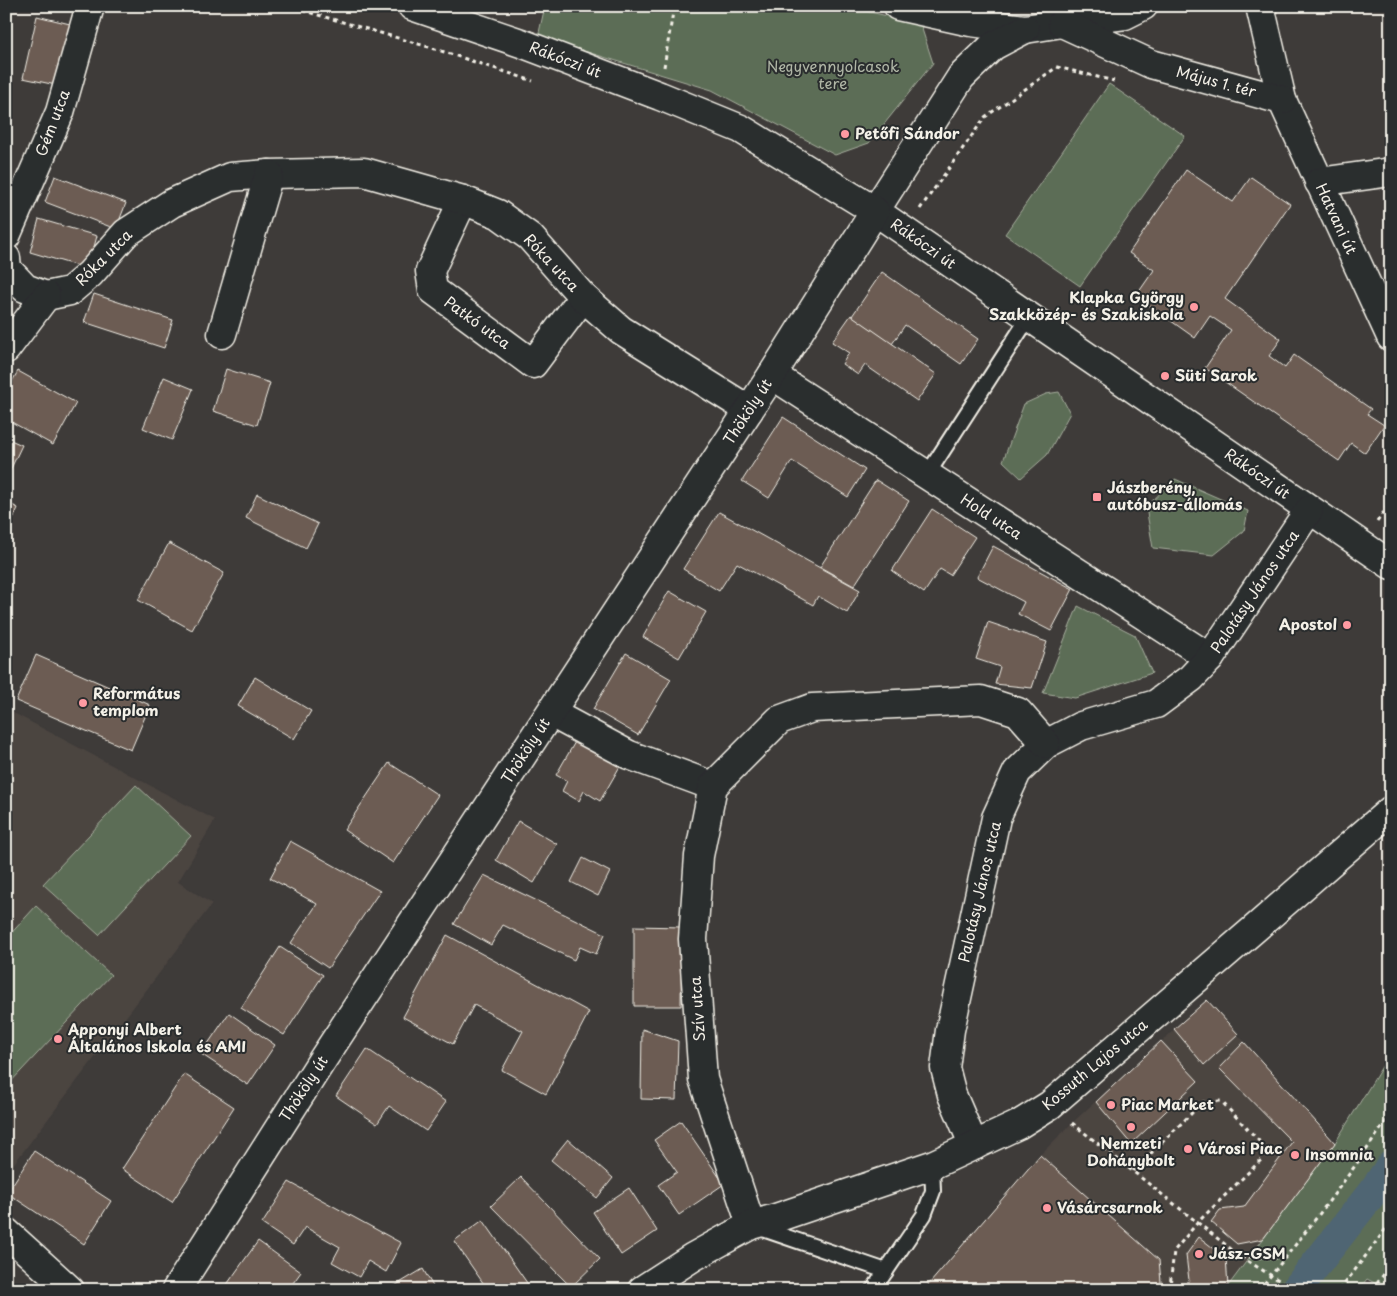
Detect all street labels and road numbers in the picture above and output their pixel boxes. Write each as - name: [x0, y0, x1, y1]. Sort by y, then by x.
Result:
- street label: Rákóczi út: [526, 34, 605, 83]
- street label: Május 1. tér: [1174, 59, 1259, 102]
- street label: Gém utca: [28, 85, 75, 159]
- street label: Hatvani út: [1311, 179, 1364, 258]
- street label: Rákóczi út: [886, 212, 961, 274]
- street label: Róka utca: [69, 223, 137, 291]
- street label: Róka utca: [519, 228, 586, 297]
- street label: Patkó utca: [440, 290, 516, 354]
- street label: Thököly út: [717, 374, 777, 449]
- street label: Rákóczi út: [1220, 442, 1295, 504]
- street label: Hold utca: [956, 487, 1028, 545]
- street label: Palotásy János utca: [1204, 525, 1304, 657]
- street label: Thököly út: [495, 713, 555, 788]
- street label: Palotásy János utca: [951, 819, 1006, 964]
- street label: Szív utca: [683, 975, 710, 1043]
- street label: Kossuth Lajos utca: [1036, 1012, 1152, 1115]
- street label: Thököly út: [273, 1051, 333, 1126]

